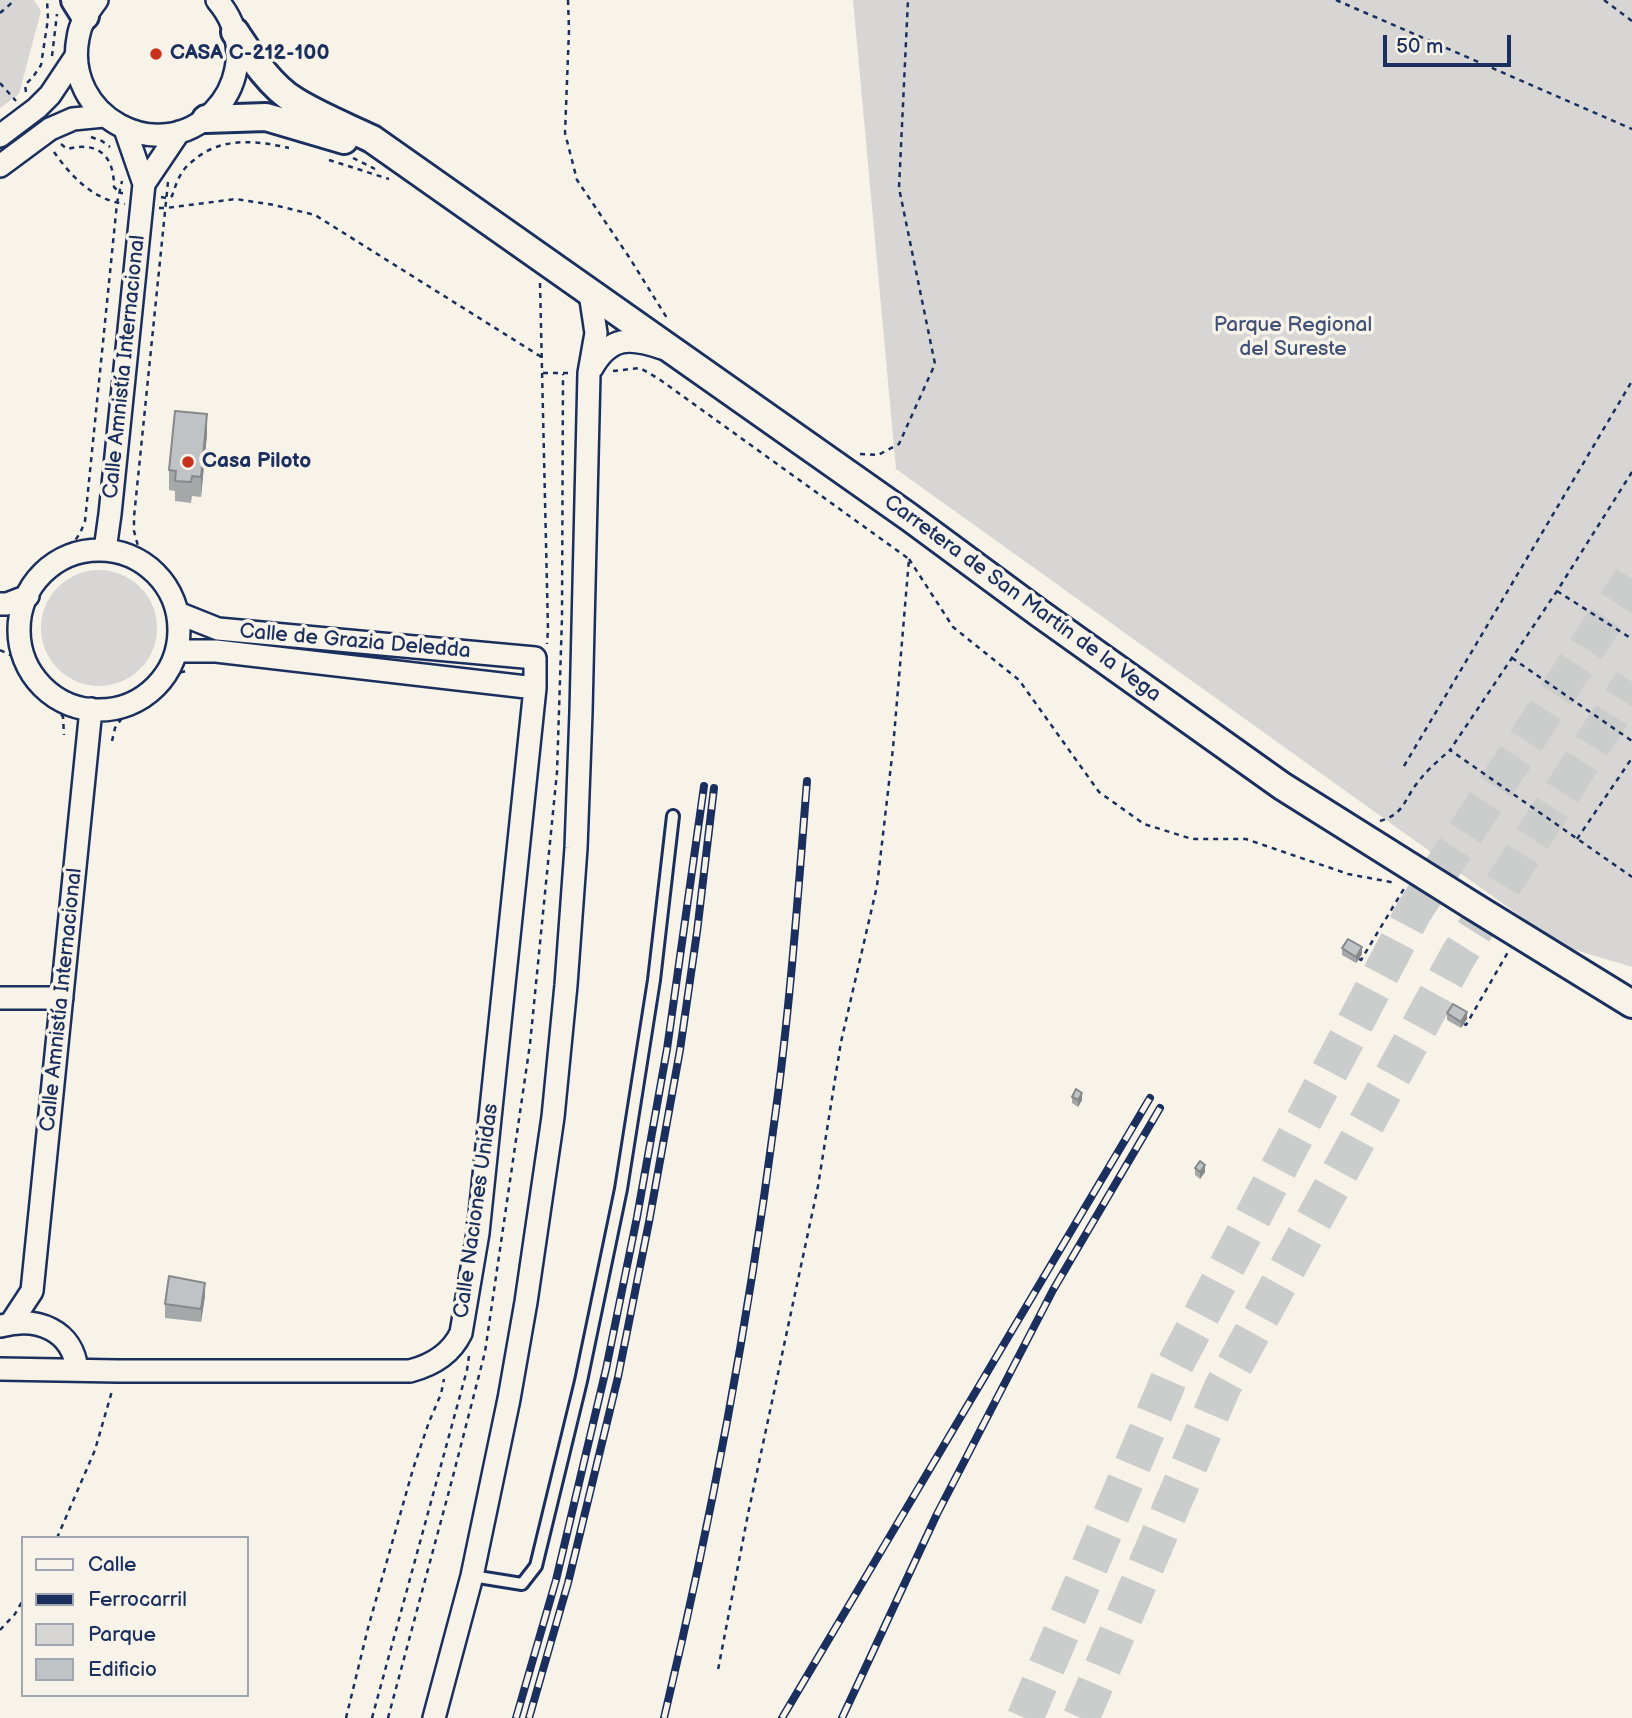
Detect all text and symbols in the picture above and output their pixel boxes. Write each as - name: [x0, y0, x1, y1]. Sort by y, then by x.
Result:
- scale bar: [1387, 21, 1515, 65]
- text: 50 m: [1396, 34, 1443, 59]
- place label: CASA C-212-100: [170, 41, 329, 67]
- marker: CASA C-212-100: [148, 46, 164, 62]
- street label: Calle Amnistía Internacional: [99, 234, 151, 500]
- park label: Parque Regional del Sureste: [1214, 313, 1372, 363]
- place label: Casa Piloto: [202, 449, 311, 475]
- marker: Casa Piloto: [180, 454, 196, 470]
- street label: Carretera de San Martín de la Vega: [879, 490, 1165, 708]
- street label: Calle de Grazia Deledda: [238, 619, 472, 665]
- street label: Calle Amnistía Internacional: [36, 867, 88, 1133]
- street label: Calle Naciones Unidas: [449, 1102, 505, 1320]
- legend: [21, 1536, 248, 1697]
- text: Calle: [88, 1552, 137, 1577]
- text: Ferrocarril: [88, 1587, 187, 1612]
- text: Parque: [88, 1622, 156, 1647]
- text: Edificio: [88, 1657, 157, 1682]

